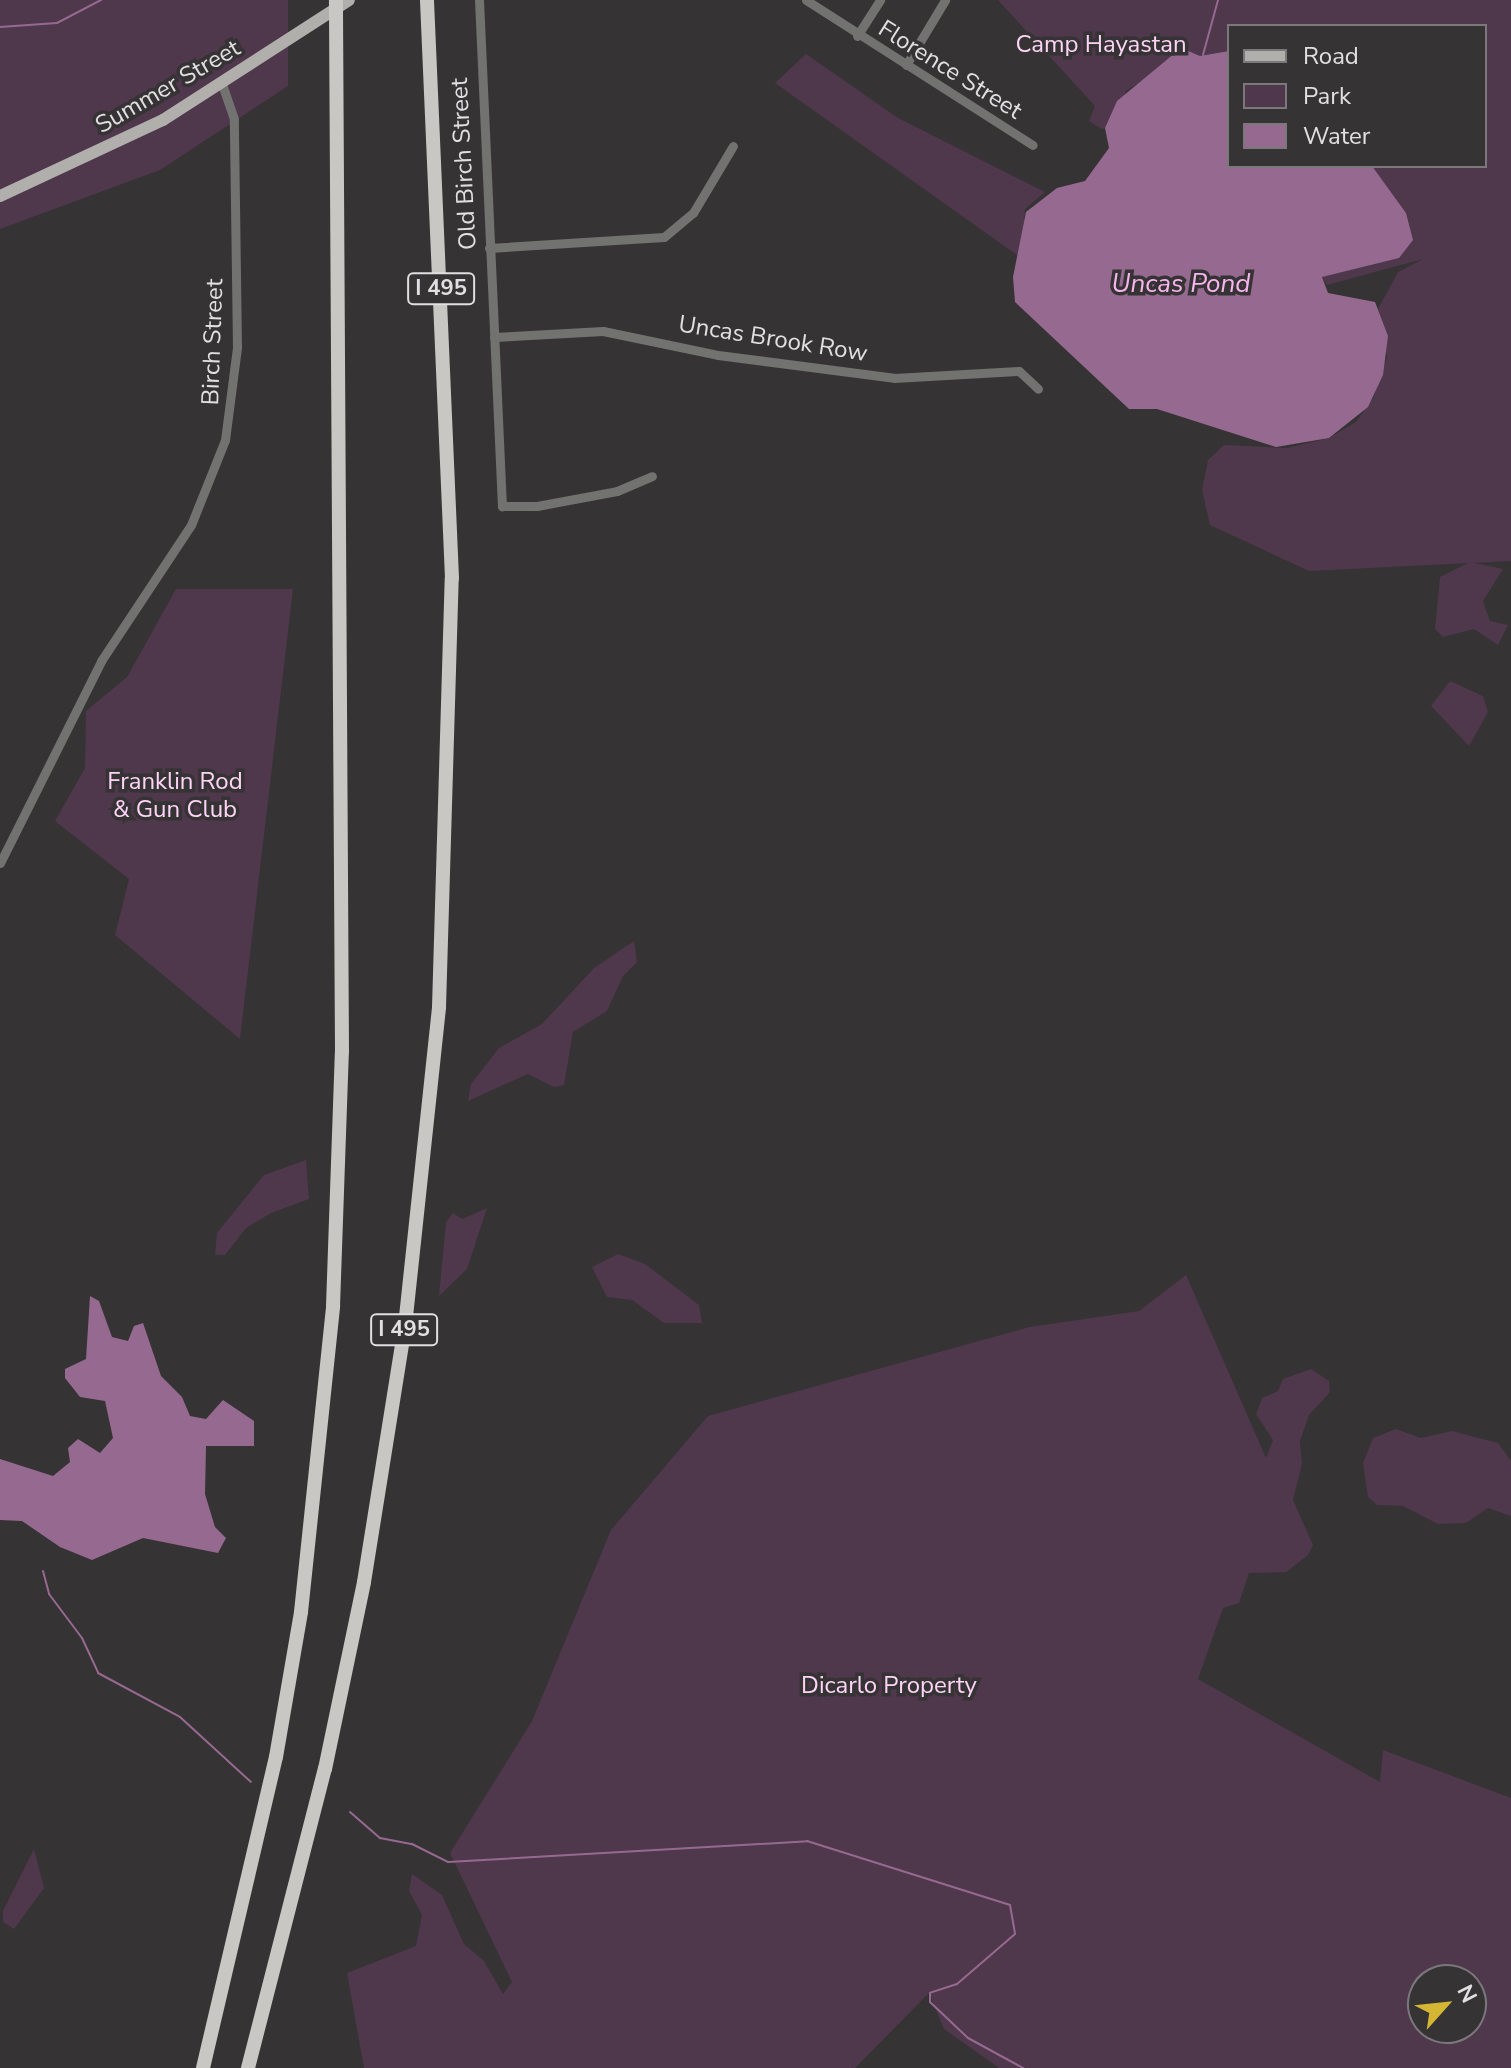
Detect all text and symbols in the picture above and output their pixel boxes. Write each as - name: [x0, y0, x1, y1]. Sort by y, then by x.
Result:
- street label: Florence Street: [873, 14, 1027, 126]
- legend: [1227, 24, 1487, 168]
- park label: Camp Hayastan: [1015, 31, 1187, 59]
- street label: Summer Street: [91, 34, 245, 140]
- text: Road: [1303, 40, 1359, 72]
- street label: Old Birch Street: [445, 77, 483, 251]
- text: Park: [1303, 80, 1351, 112]
- text: Water: [1303, 120, 1370, 152]
- water label: Uncas Pond: [1112, 268, 1250, 300]
- road number: I 495: [407, 271, 475, 307]
- street label: Birch Street: [196, 278, 230, 406]
- street label: Uncas Brook Row: [676, 310, 870, 368]
- park label: Franklin Rod & Gun Club: [107, 768, 243, 824]
- road number: I 495: [370, 1312, 438, 1348]
- park label: Dicarlo Property: [801, 1672, 977, 1700]
- north arrow: [1407, 1964, 1487, 2044]
- text: N: [1449, 1980, 1484, 2008]

